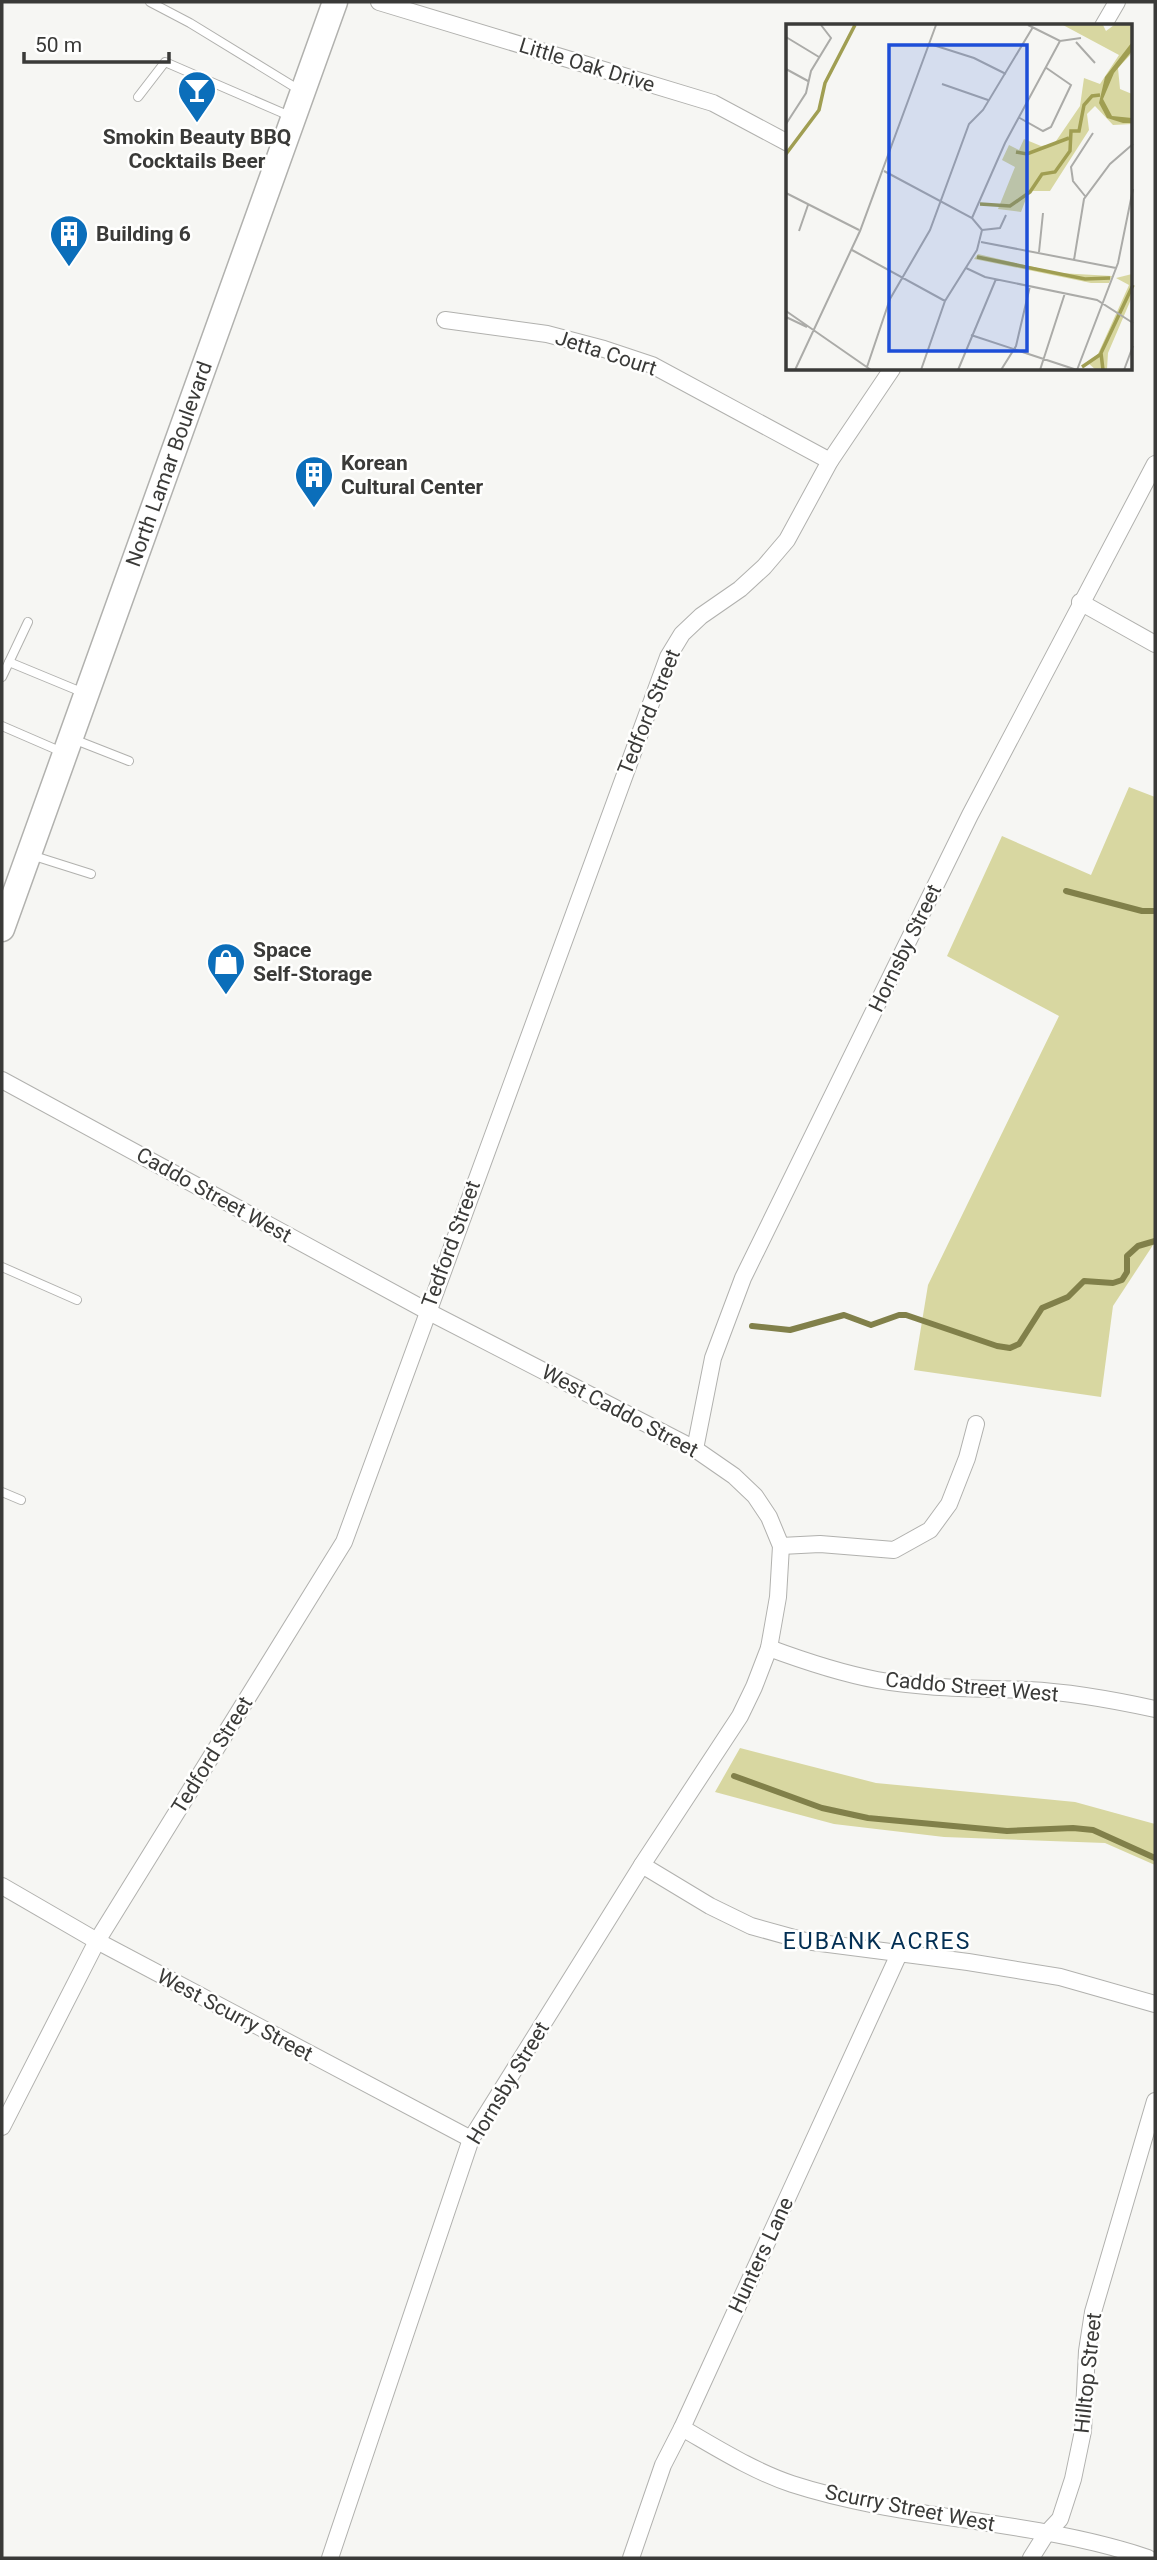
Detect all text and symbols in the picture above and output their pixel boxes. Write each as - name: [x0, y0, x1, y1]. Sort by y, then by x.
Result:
- scale bar: [24, 21, 170, 65]
- inset map: [786, 24, 1132, 371]
- text: 50 m: [35, 33, 82, 57]
- street label: Little Oak Drive: [516, 33, 658, 97]
- bar icon: Smokin Beauty BBQ Cocktails Beer: [176, 69, 218, 124]
- place label: Smokin Beauty BBQ Cocktails Beer: [103, 125, 291, 173]
- building icon: Building 6: [48, 213, 90, 268]
- place label: Building 6: [96, 222, 191, 246]
- street label: Jetta Court: [552, 325, 660, 381]
- street label: North Lamar Boulevard: [121, 358, 217, 570]
- place label: Korean Cultural Center: [341, 451, 484, 499]
- building icon: Korean Cultural Center: [293, 454, 335, 509]
- street label: Tedford Street: [613, 646, 685, 778]
- street label: Hornsby Street: [864, 880, 946, 1016]
- place label: Space Self-Storage: [253, 938, 372, 986]
- shop icon: Space Self-Storage: [205, 941, 247, 996]
- street label: Caddo Street West: [132, 1142, 296, 1248]
- street label: Tedford Street: [417, 1177, 485, 1311]
- street label: West Caddo Street: [538, 1360, 702, 1462]
- street label: Caddo Street West: [884, 1667, 1060, 1707]
- street label: Tedford Street: [167, 1692, 258, 1818]
- district label: EUBANK ACRES: [783, 1928, 971, 1955]
- street label: West Scurry Street: [153, 1964, 317, 2066]
- street label: Hornsby Street: [462, 2017, 554, 2149]
- street label: Hunters Lane: [724, 2193, 798, 2317]
- street label: Hilltop Street: [1070, 2311, 1106, 2435]
- street label: Scurry Street West: [823, 2480, 997, 2536]

